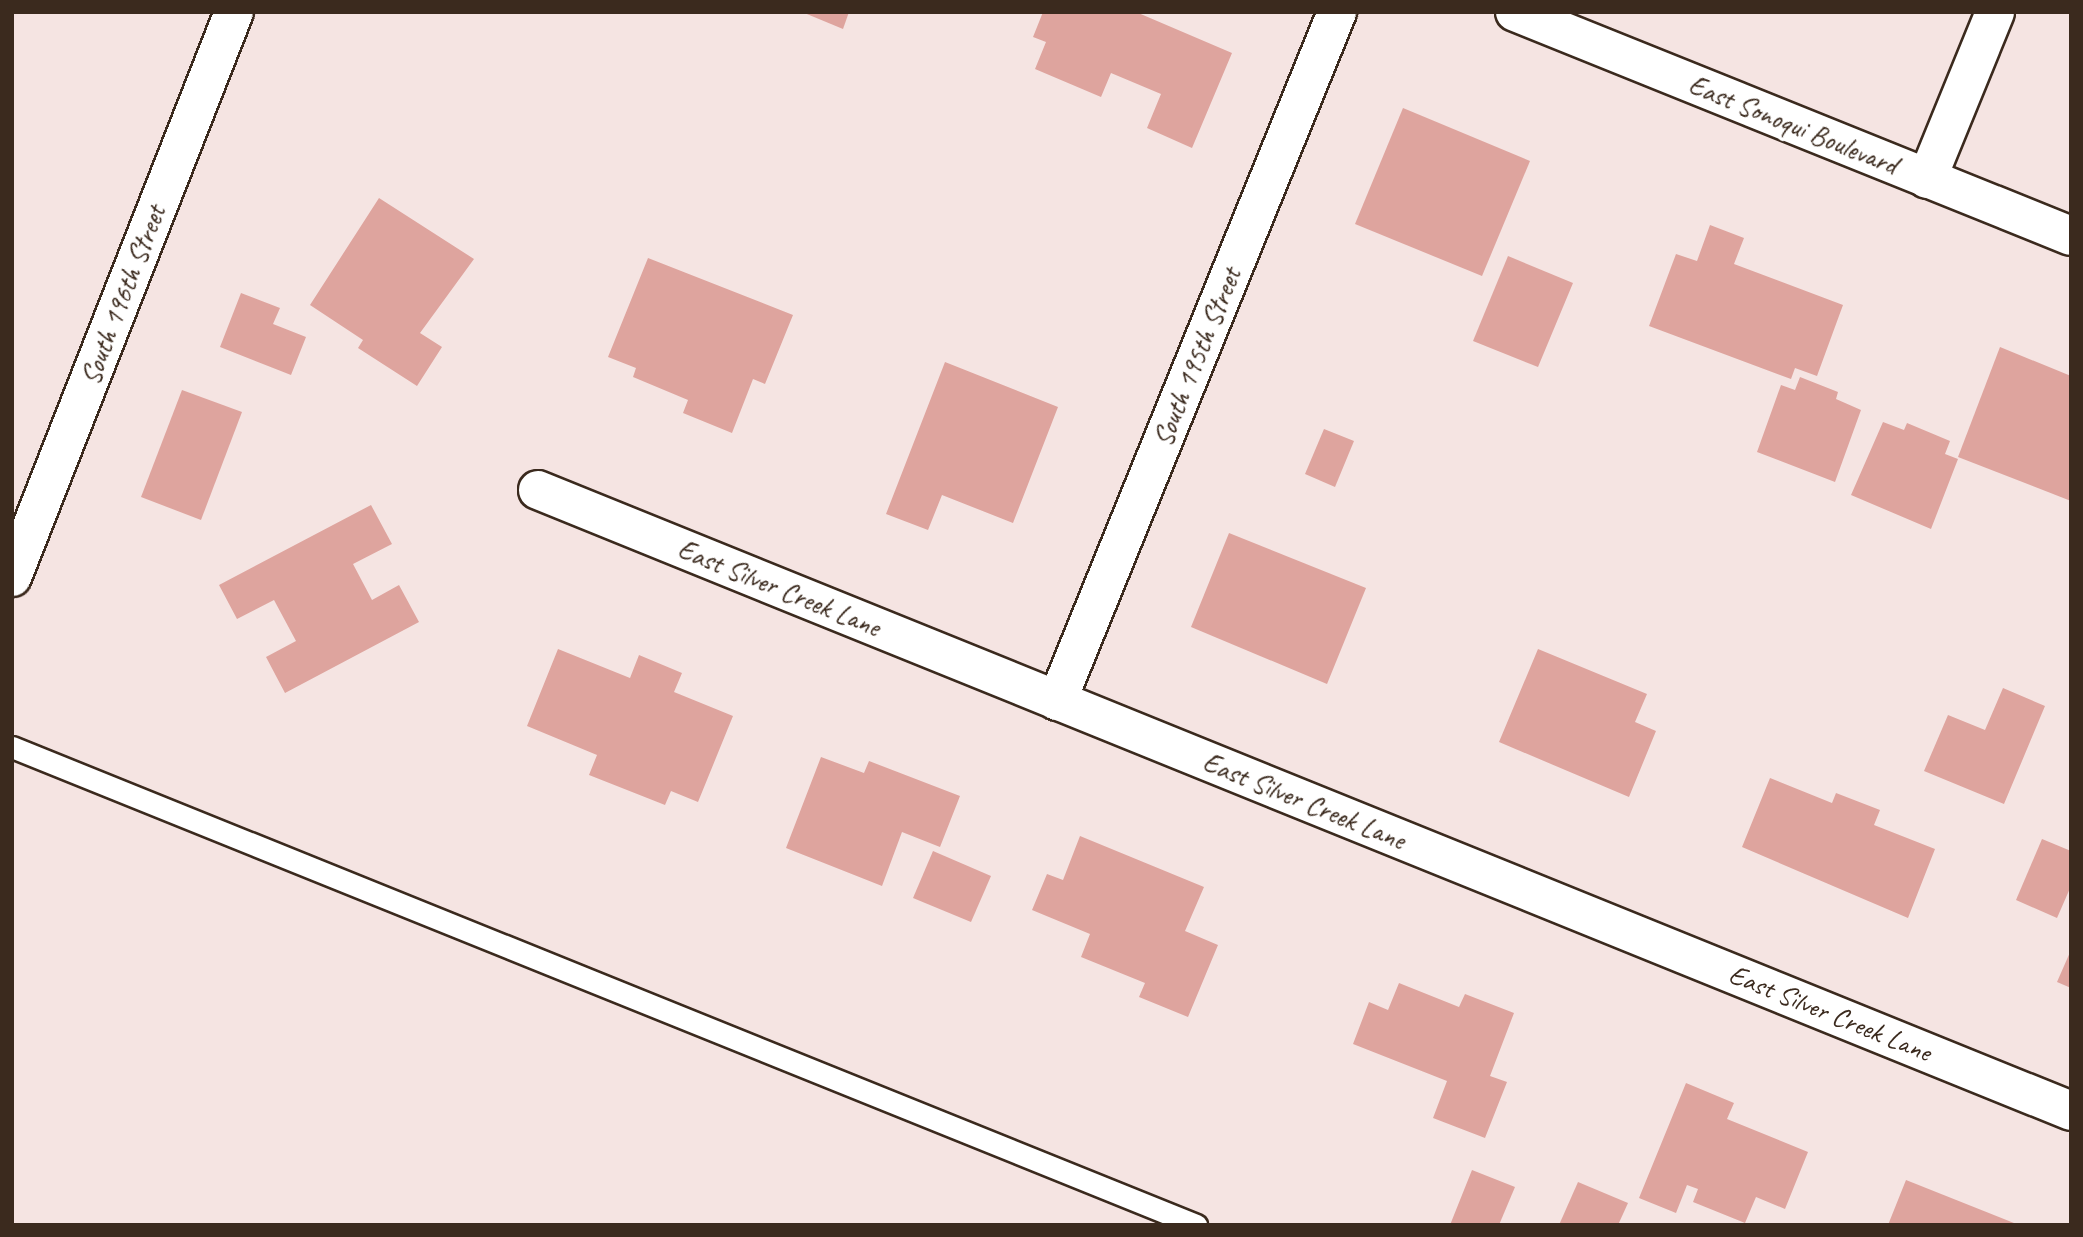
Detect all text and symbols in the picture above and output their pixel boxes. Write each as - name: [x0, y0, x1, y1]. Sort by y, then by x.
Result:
- street label: East Sonoqui Boulevard: [1684, 68, 1902, 182]
- street label: South 196th Street: [73, 200, 173, 390]
- street label: South 195th Street: [1146, 263, 1248, 451]
- street label: East Silver Creek Lane: [672, 532, 886, 644]
- street label: East Silver Creek Lane: [1197, 745, 1411, 857]
- street label: East Silver Creek Lane: [1723, 957, 1937, 1069]

